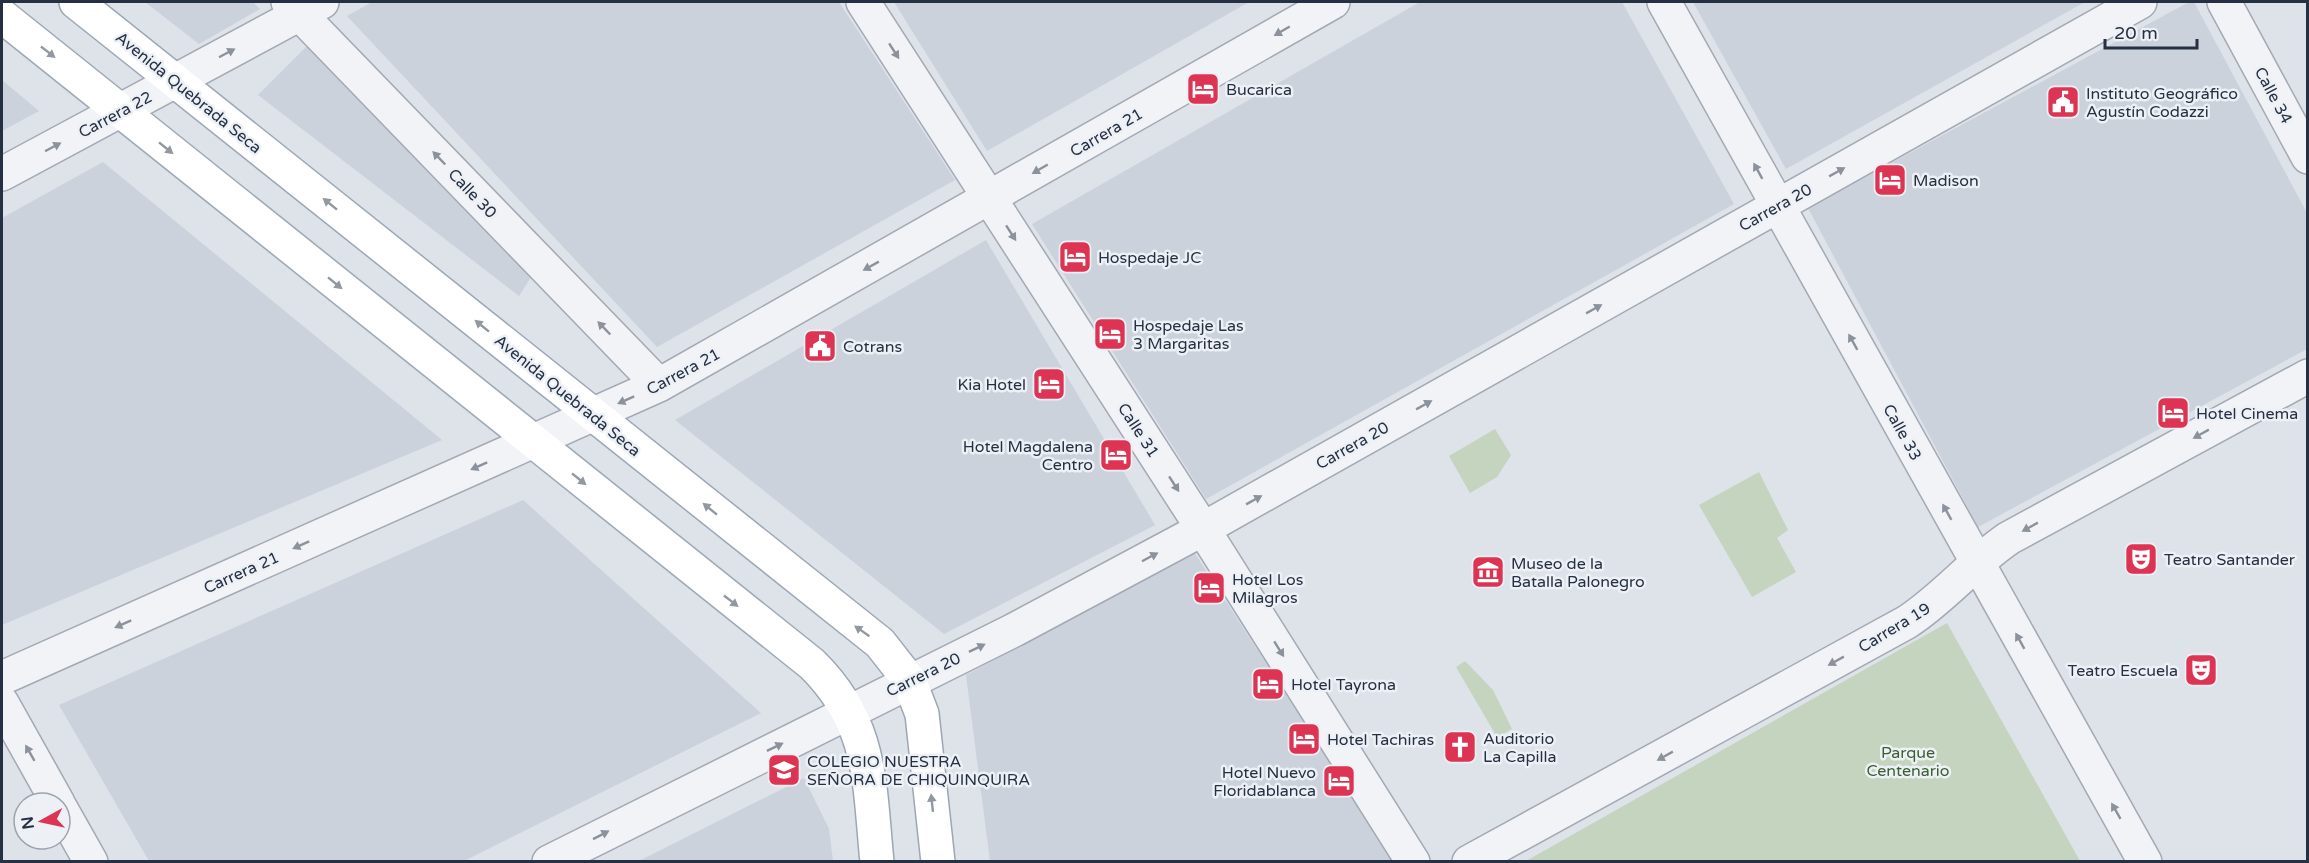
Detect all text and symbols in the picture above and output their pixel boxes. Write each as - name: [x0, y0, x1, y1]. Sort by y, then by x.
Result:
- scale bar: [2105, 12, 2196, 50]
- text: 20 m: [2114, 22, 2158, 44]
- one-way arrow: [1274, 25, 1290, 36]
- street label: Avenida Quebrada Seca: [111, 28, 266, 158]
- one-way arrow: [889, 43, 900, 59]
- one-way arrow: [40, 45, 55, 57]
- one-way arrow: [219, 48, 236, 58]
- street label: Calle 34: [2250, 64, 2296, 127]
- hotel icon: Bucarica: [1185, 71, 1221, 107]
- place label: Bucarica: [1226, 80, 1292, 100]
- public building icon: Instituto Geográfico Agustín Codazzi: [2045, 84, 2081, 120]
- place label: Instituto Geográfico Agustín Codazzi: [2086, 84, 2238, 122]
- street label: Carrera 22: [75, 87, 156, 143]
- street label: Carrera 21: [1067, 104, 1146, 162]
- one-way arrow: [159, 141, 174, 153]
- one-way arrow: [45, 142, 62, 151]
- one-way arrow: [432, 150, 446, 165]
- one-way arrow: [1753, 162, 1763, 179]
- hotel icon: Madison: [1872, 162, 1908, 198]
- one-way arrow: [1032, 164, 1048, 175]
- street label: Calle 30: [444, 165, 501, 223]
- one-way arrow: [1829, 167, 1846, 177]
- place label: Madison: [1913, 171, 1979, 191]
- street label: Carrera 20: [1735, 180, 1816, 236]
- one-way arrow: [322, 199, 337, 211]
- one-way arrow: [1005, 225, 1016, 241]
- hotel icon: Hospedaje JC: [1057, 239, 1093, 275]
- place label: Hospedaje JC: [1098, 248, 1201, 268]
- one-way arrow: [862, 261, 879, 271]
- one-way arrow: [327, 277, 342, 289]
- one-way arrow: [1586, 304, 1603, 314]
- hotel icon: Hospedaje Las 3 Margaritas: [1092, 316, 1128, 352]
- place label: Hospedaje Las 3 Margaritas: [1133, 316, 1244, 354]
- one-way arrow: [474, 320, 490, 333]
- one-way arrow: [598, 321, 611, 336]
- public building icon: Cotrans: [802, 328, 838, 364]
- street label: Avenida Quebrada Seca: [490, 331, 645, 461]
- one-way arrow: [1848, 333, 1858, 350]
- place label: Cotrans: [843, 337, 902, 357]
- street label: Carrera 21: [643, 344, 724, 400]
- hotel icon: Kia Hotel: [1031, 366, 1067, 402]
- place label: Kia Hotel: [958, 375, 1026, 395]
- one-way arrow: [617, 395, 635, 405]
- hotel icon: Hotel Cinema: [2155, 395, 2191, 431]
- street label: Calle 31: [1113, 399, 1163, 462]
- one-way arrow: [1416, 399, 1432, 410]
- street label: Calle 33: [1878, 401, 1926, 464]
- place label: Hotel Cinema: [2196, 404, 2298, 424]
- street label: Carrera 20: [1312, 418, 1393, 474]
- one-way arrow: [2192, 429, 2209, 439]
- place label: Hotel Magdalena Centro: [963, 437, 1093, 475]
- hotel icon: Hotel Magdalena Centro: [1098, 437, 1134, 473]
- one-way arrow: [470, 462, 488, 471]
- one-way arrow: [571, 473, 586, 485]
- one-way arrow: [1169, 476, 1180, 492]
- one-way arrow: [1246, 495, 1263, 505]
- one-way arrow: [703, 503, 718, 515]
- one-way arrow: [1942, 503, 1952, 520]
- one-way arrow: [2021, 522, 2038, 532]
- one-way arrow: [291, 540, 309, 550]
- theatre icon: Teatro Santander: [2123, 541, 2159, 577]
- street label: Carrera 21: [201, 547, 282, 598]
- place label: Teatro Santander: [2164, 550, 2296, 570]
- one-way arrow: [1141, 552, 1158, 562]
- museum icon: Museo de la Batalla Palonegro: [1470, 554, 1506, 590]
- place label: Museo de la Batalla Palonegro: [1511, 554, 1645, 592]
- hotel icon: Hotel Los Milagros: [1191, 570, 1227, 606]
- place label: Hotel Los Milagros: [1232, 570, 1303, 608]
- one-way arrow: [724, 594, 739, 606]
- street label: Carrera 19: [1855, 599, 1934, 657]
- one-way arrow: [114, 620, 131, 629]
- one-way arrow: [855, 625, 871, 637]
- one-way arrow: [2015, 632, 2025, 649]
- one-way arrow: [1273, 641, 1284, 657]
- one-way arrow: [969, 643, 986, 652]
- street label: Carrera 20: [883, 648, 964, 702]
- theatre icon: Teatro Escuela: [2183, 652, 2219, 688]
- one-way arrow: [1827, 656, 1844, 666]
- place label: Teatro Escuela: [2067, 661, 2178, 681]
- hotel icon: Hotel Tayrona: [1250, 666, 1286, 702]
- place label: Hotel Tayrona: [1291, 675, 1396, 695]
- hotel icon: Hotel Tachiras: [1286, 721, 1322, 757]
- church icon: Auditorio La Capilla: [1442, 729, 1478, 765]
- place label: Auditorio La Capilla: [1483, 729, 1557, 767]
- place label: Hotel Tachiras: [1327, 730, 1434, 750]
- one-way arrow: [766, 742, 783, 751]
- park label: Parque Centenario: [1866, 743, 1950, 781]
- one-way arrow: [25, 744, 35, 761]
- one-way arrow: [1657, 750, 1673, 761]
- school or university icon: COLEGIO NUESTRA SEÑORA DE CHIQUINQUIRA: [766, 752, 802, 788]
- place label: COLEGIO NUESTRA SEÑORA DE CHIQUINQUIRA: [807, 752, 1030, 790]
- place label: Hotel Nuevo Floridablanca: [1213, 763, 1316, 801]
- hotel icon: Hotel Nuevo Floridablanca: [1321, 763, 1357, 799]
- north arrow: [12, 791, 72, 851]
- one-way arrow: [927, 794, 937, 813]
- one-way arrow: [2111, 802, 2121, 819]
- text: N: [17, 815, 39, 831]
- one-way arrow: [593, 830, 610, 840]

